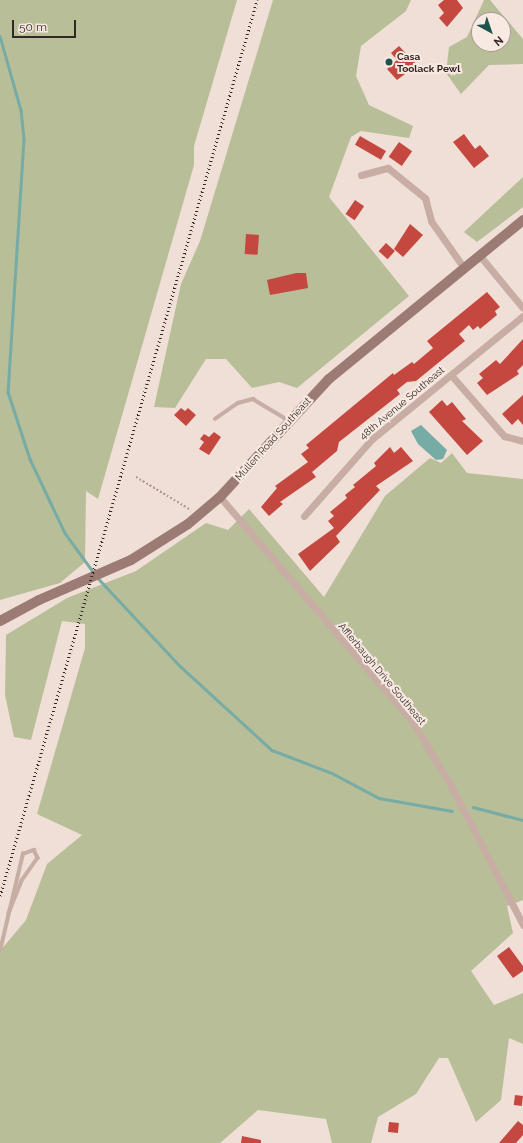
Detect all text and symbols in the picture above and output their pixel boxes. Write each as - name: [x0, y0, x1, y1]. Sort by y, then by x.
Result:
- scale bar: [14, 12, 78, 38]
- north arrow: [471, 12, 511, 52]
- text: 50 m: [19, 20, 47, 34]
- text: N: [491, 33, 506, 48]
- place label: Casa Toolack Pewl: [397, 50, 460, 74]
- marker: Casa Toolack Pewl: [384, 57, 394, 67]
- street label: 48th Avenue Southeast: [357, 364, 447, 442]
- street label: Mullen Road Southeast: [233, 395, 313, 483]
- street label: Afflerbaugh Drive Southeast: [336, 621, 428, 727]

